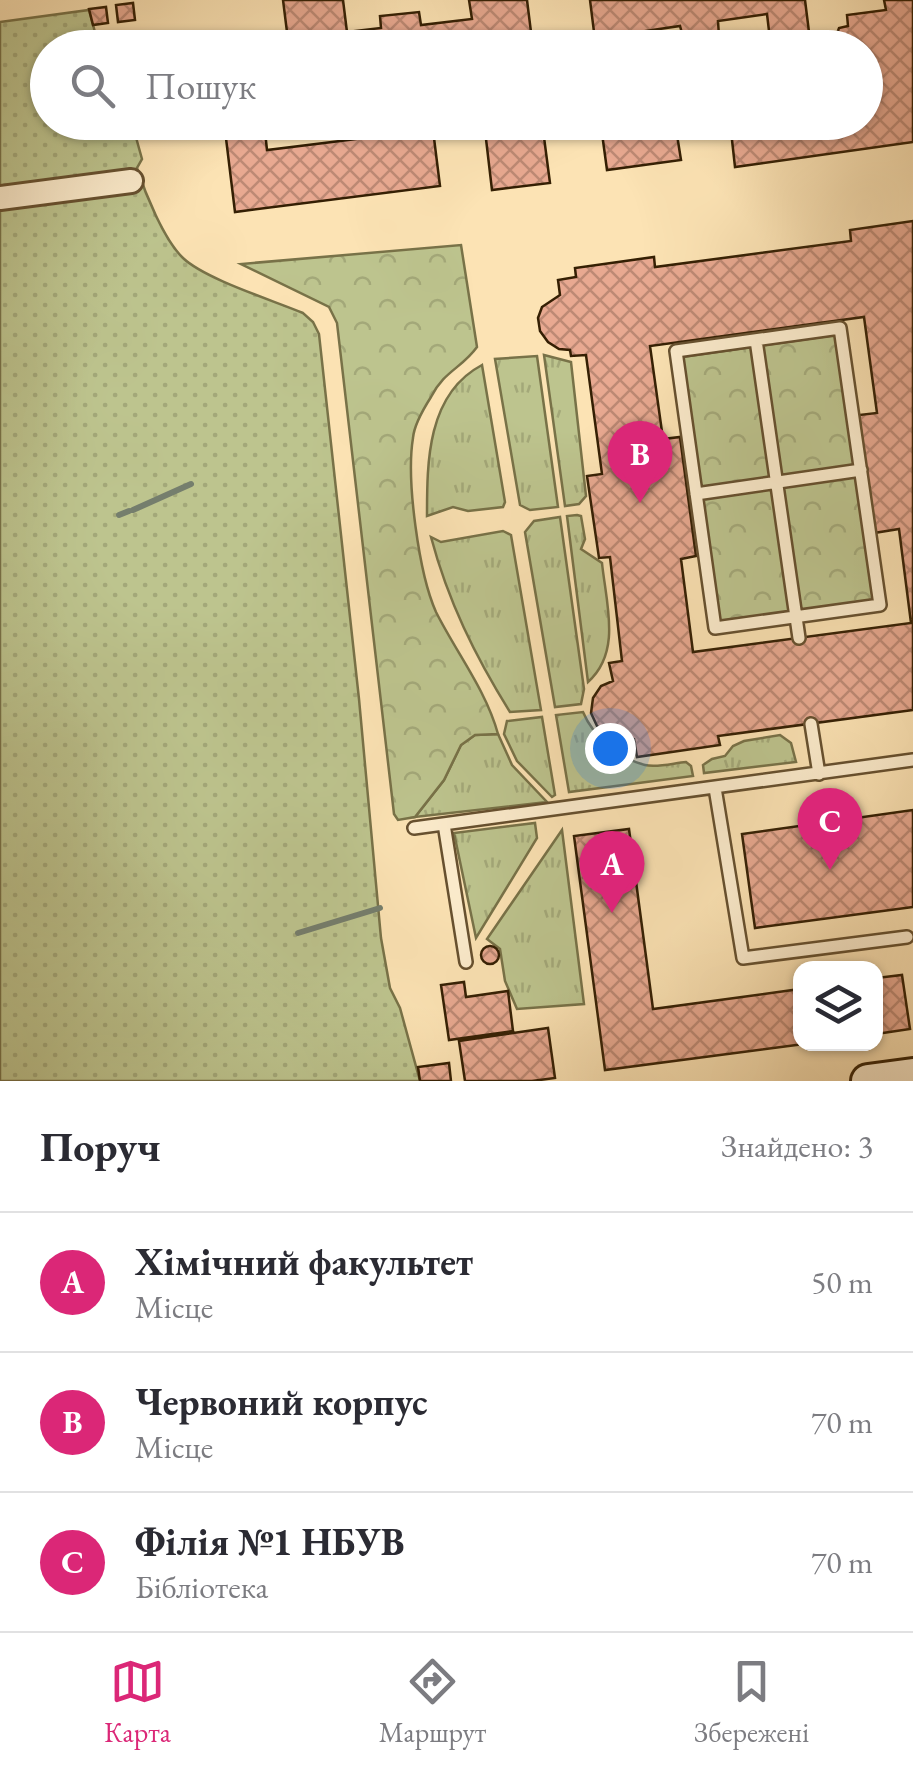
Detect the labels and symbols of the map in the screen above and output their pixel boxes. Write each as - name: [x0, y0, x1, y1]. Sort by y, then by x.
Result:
- pin: B: [608, 420, 672, 503]
- your location: [585, 723, 636, 774]
- pin: C: [798, 788, 862, 870]
- pin: A: [580, 830, 644, 913]

